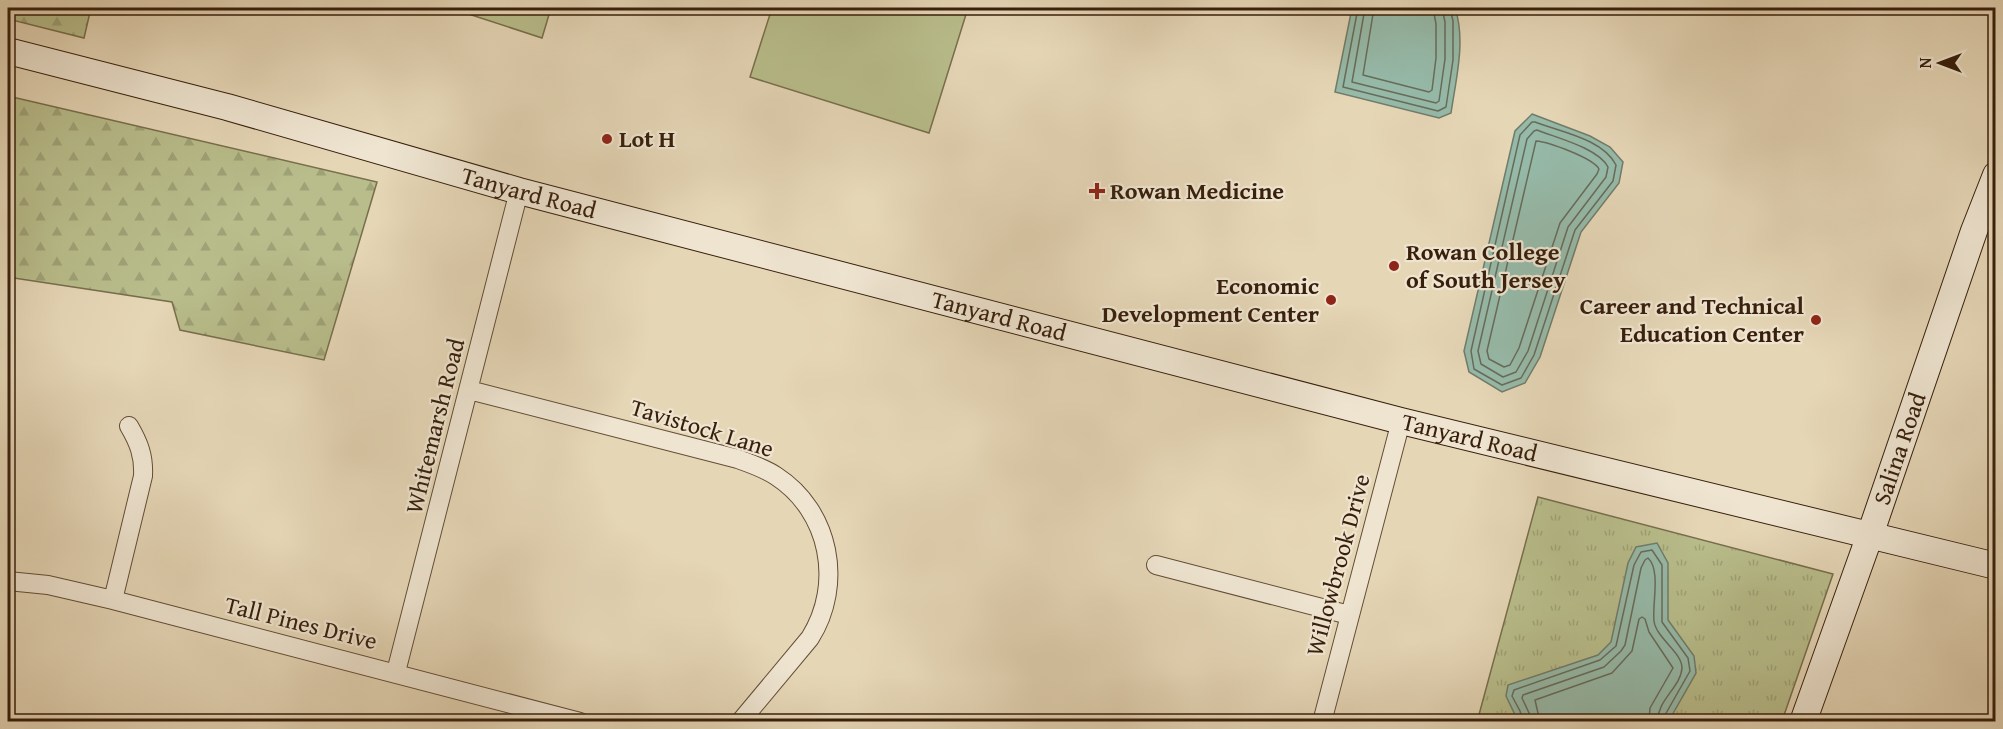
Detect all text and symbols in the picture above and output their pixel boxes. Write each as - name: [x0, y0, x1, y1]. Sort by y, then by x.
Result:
- north arrow: [1910, 33, 1970, 93]
- text: N: [1913, 57, 1937, 68]
- place label: Lot H: [619, 121, 675, 156]
- marker: Lot H: [600, 132, 614, 146]
- street label: Tanyard Road: [458, 157, 600, 227]
- place label: Rowan Medicine: [1110, 173, 1284, 208]
- marker: Rowan Medicine: [1088, 182, 1106, 200]
- place label: Rowan College of South Jersey: [1406, 234, 1566, 297]
- marker: Rowan College of South Jersey: [1387, 259, 1401, 273]
- place label: Economic Development Center: [1102, 268, 1319, 331]
- street label: Tanyard Road: [928, 281, 1071, 350]
- place label: Career and Technical Education Center: [1580, 288, 1805, 351]
- marker: Economic Development Center: [1324, 293, 1338, 307]
- marker: Career and Technical Education Center: [1809, 313, 1823, 327]
- street label: Whitemarsh Road: [396, 334, 473, 517]
- street label: Salina Road: [1864, 387, 1935, 509]
- street label: Tavistock Lane: [626, 389, 778, 466]
- street label: Tanyard Road: [1398, 404, 1541, 471]
- street label: Willowbrook Drive: [1296, 470, 1379, 660]
- street label: Tall Pines Drive: [221, 587, 381, 658]

